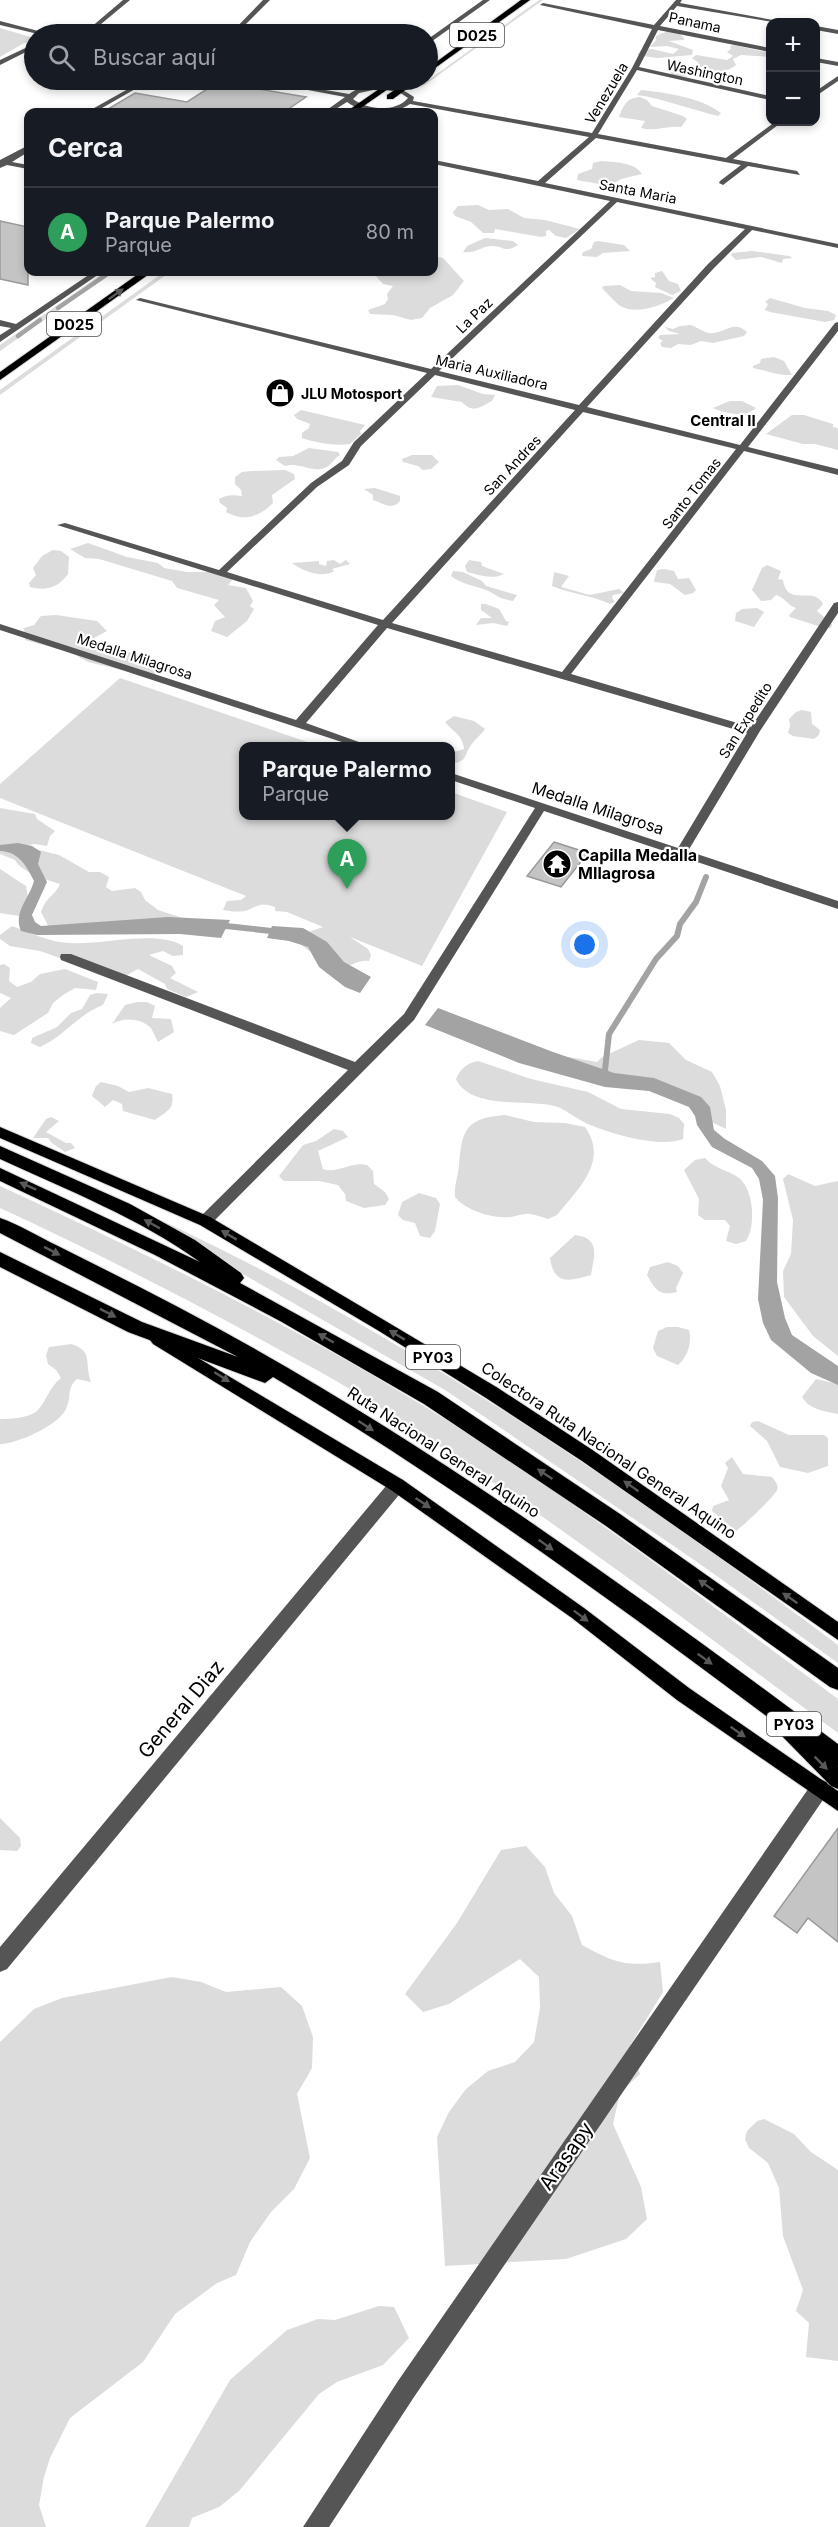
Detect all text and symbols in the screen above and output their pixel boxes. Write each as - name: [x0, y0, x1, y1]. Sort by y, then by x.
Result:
- street label: Panama: [667, 8, 723, 36]
- map controls: [766, 18, 820, 126]
- button: +: [766, 18, 820, 72]
- road number: D025: [450, 23, 504, 47]
- search box: [24, 24, 438, 90]
- icon: search: [45, 41, 78, 74]
- text: Buscar aquí: [93, 44, 216, 70]
- street label: Washington: [665, 56, 745, 88]
- street label: Venezuela: [581, 59, 631, 127]
- button: −: [766, 72, 820, 126]
- text: Cerca: [48, 132, 123, 163]
- street label: Santa Maria: [598, 175, 678, 207]
- text: Parque Palermo: [105, 207, 275, 233]
- text: A: [60, 220, 75, 244]
- text: 80 m: [366, 220, 414, 244]
- text: Parque: [105, 233, 172, 257]
- one-way arrow: [107, 288, 123, 300]
- street label: La Paz: [452, 294, 496, 336]
- road number: D025: [47, 312, 101, 336]
- street label: Maria Auxiliadora: [434, 351, 550, 393]
- shop icon: JLU Motosport: [264, 377, 296, 409]
- place label: JLU Motosport: [301, 385, 402, 402]
- district label: Central II: [690, 411, 756, 430]
- street label: San Andres: [480, 431, 544, 499]
- street label: Santo Tomas: [658, 454, 724, 532]
- street label: Medalla Milagrosa: [75, 629, 195, 683]
- street label: San Expedito: [715, 679, 775, 761]
- popup: [239, 742, 455, 820]
- text: Parque Palermo: [262, 756, 432, 782]
- street label: Medalla Milagrosa: [529, 777, 667, 839]
- text: Parque: [262, 782, 329, 806]
- pin: A: [328, 840, 366, 889]
- place label: Capilla Medalla MIlagrosa: [578, 845, 697, 883]
- temple icon: Capilla Medalla MIlagrosa: [541, 848, 573, 880]
- your location: [570, 930, 599, 959]
- one-way arrow: [19, 1181, 37, 1191]
- one-way arrow: [143, 1219, 160, 1229]
- one-way arrow: [221, 1230, 237, 1241]
- one-way arrow: [43, 1246, 61, 1256]
- one-way arrow: [100, 1309, 117, 1318]
- one-way arrow: [389, 1329, 405, 1340]
- one-way arrow: [317, 1333, 334, 1343]
- road number: PY03: [406, 1345, 460, 1369]
- street label: Colectora Ruta Nacional General Aquino: [478, 1357, 740, 1543]
- one-way arrow: [214, 1371, 230, 1382]
- street label: Ruta Nacional General Aquino: [344, 1382, 544, 1522]
- one-way arrow: [358, 1420, 374, 1431]
- one-way arrow: [537, 1469, 553, 1480]
- one-way arrow: [623, 1480, 639, 1492]
- one-way arrow: [414, 1497, 430, 1509]
- one-way arrow: [538, 1539, 554, 1551]
- one-way arrow: [698, 1579, 714, 1591]
- one-way arrow: [783, 1592, 799, 1604]
- one-way arrow: [574, 1609, 589, 1621]
- one-way arrow: [697, 1652, 712, 1664]
- street label: General Diaz: [133, 1655, 229, 1763]
- road number: PY03: [767, 1712, 821, 1736]
- one-way arrow: [730, 1726, 746, 1738]
- one-way arrow: [814, 1756, 828, 1771]
- street label: Arasapy: [534, 2117, 598, 2195]

